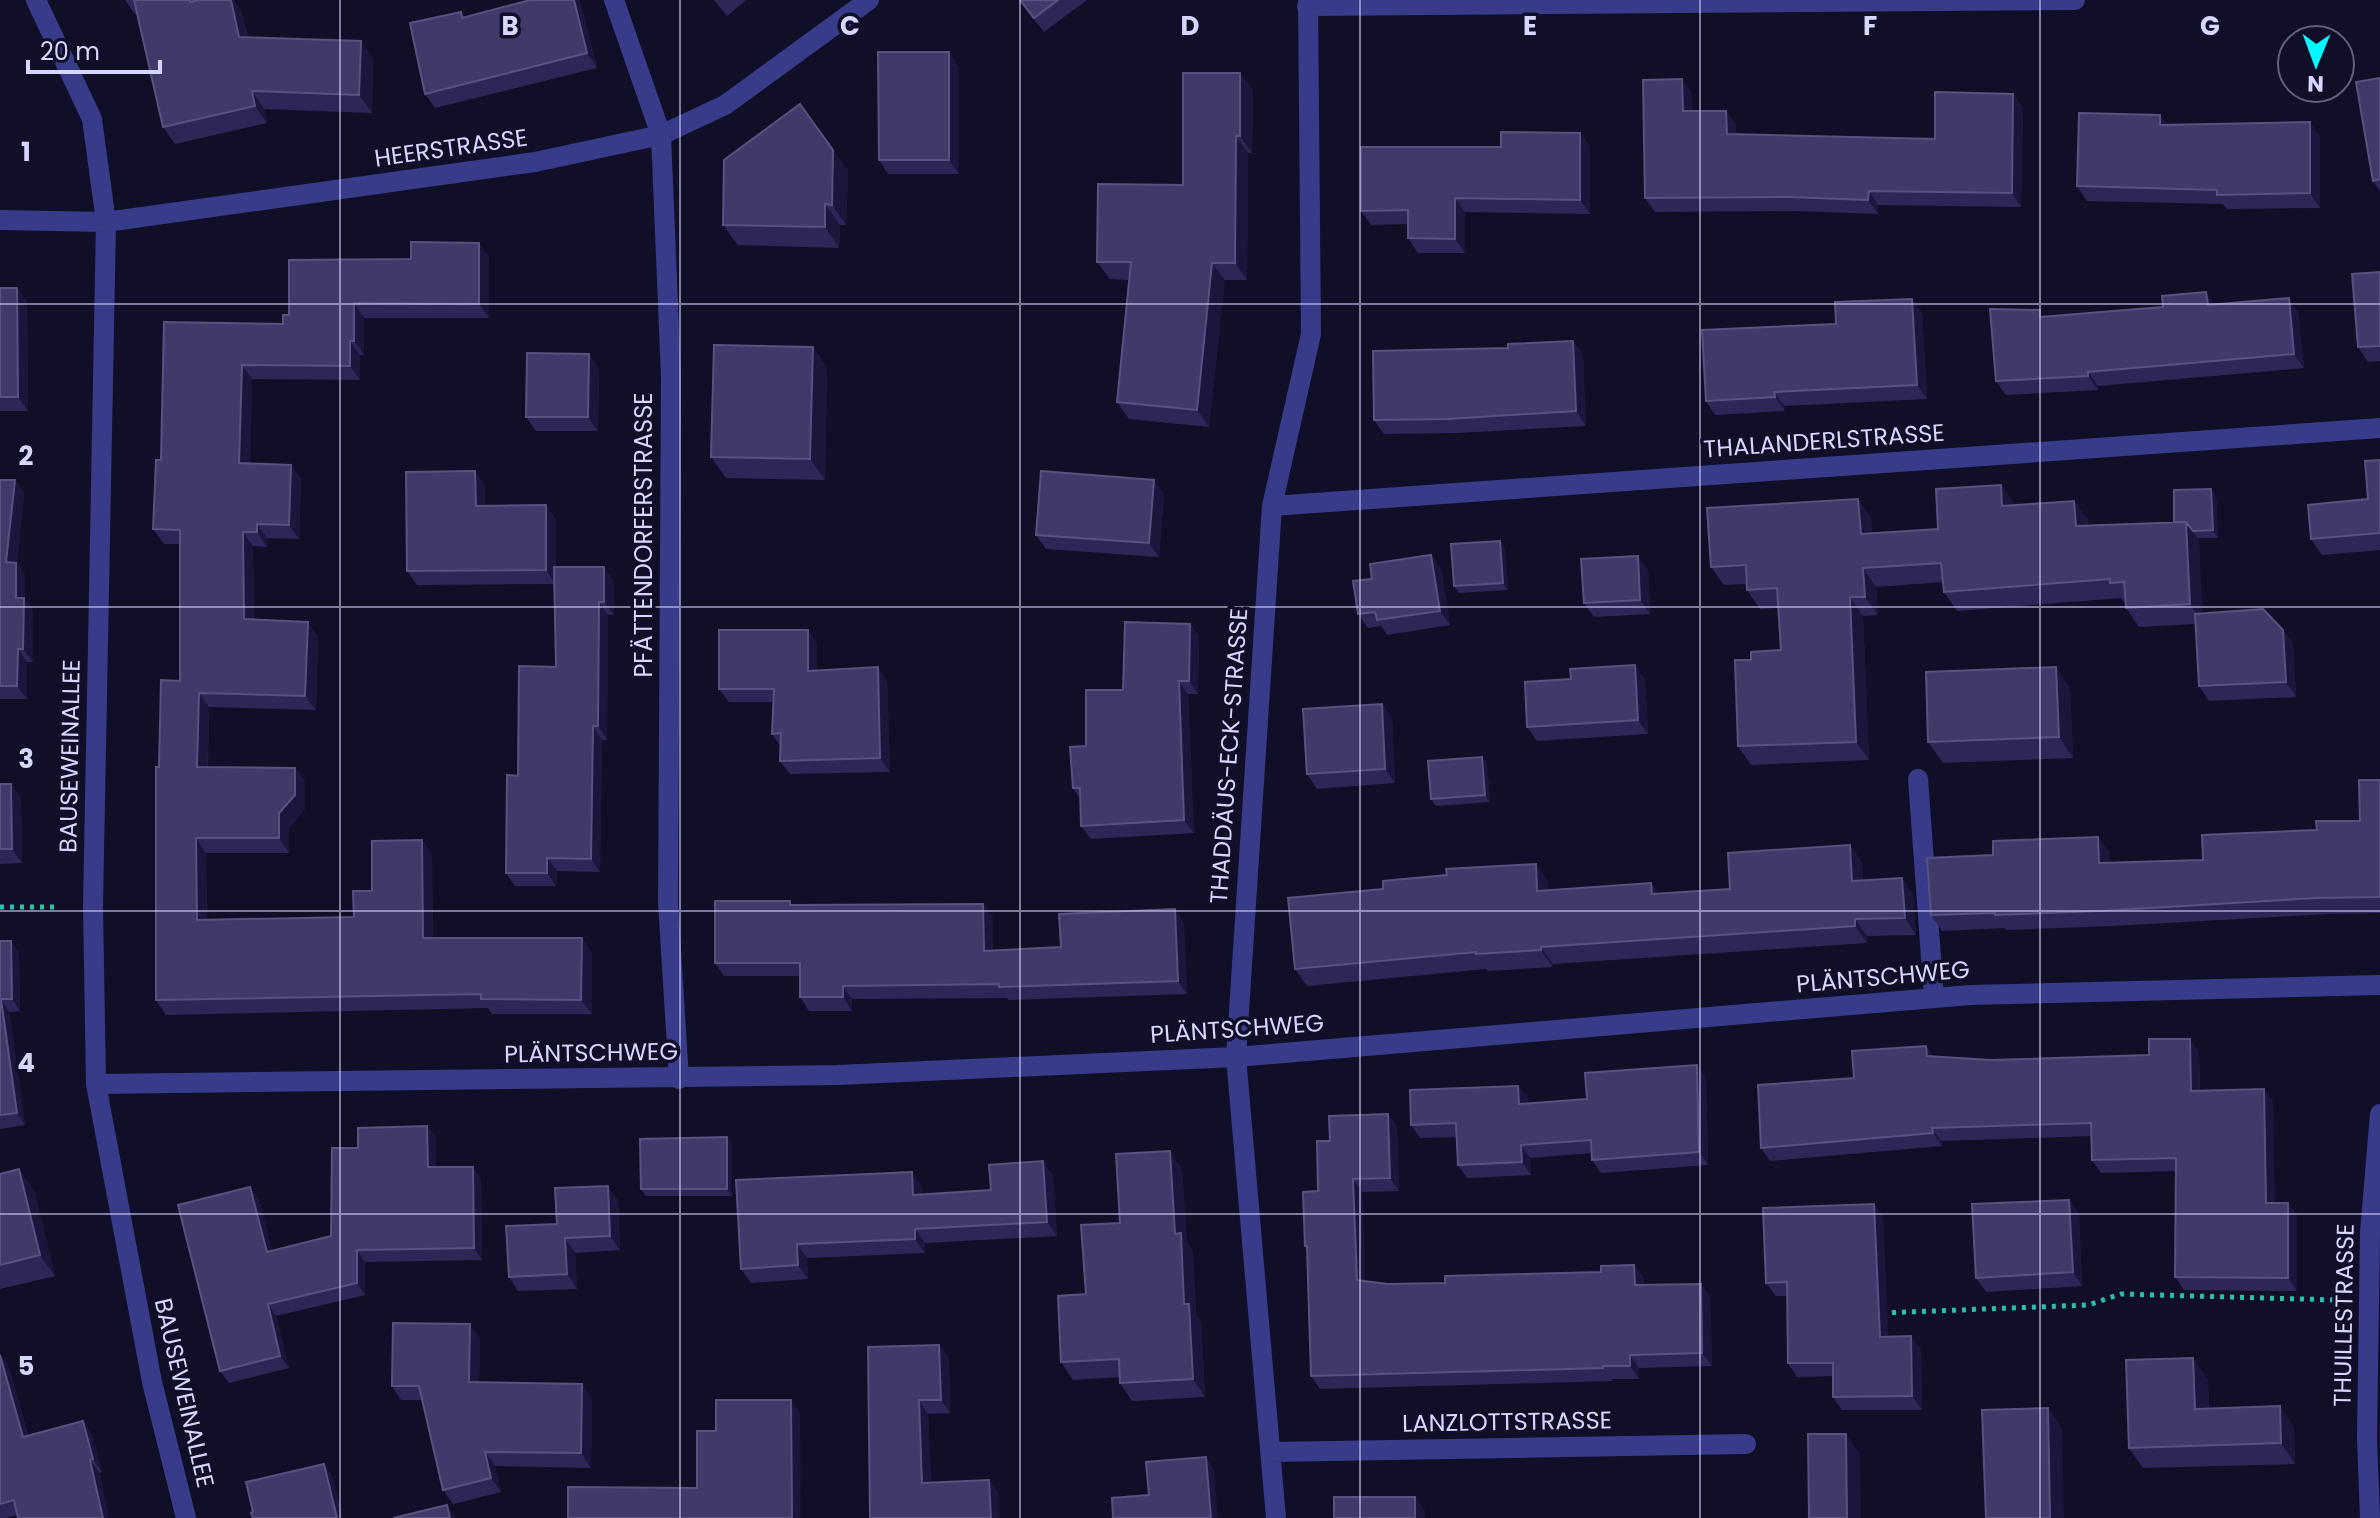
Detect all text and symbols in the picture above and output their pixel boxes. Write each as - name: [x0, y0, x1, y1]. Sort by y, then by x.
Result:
- text: B: [501, 8, 519, 44]
- text: C: [840, 8, 860, 44]
- text: D: [1181, 8, 1200, 44]
- text: E: [1523, 8, 1537, 44]
- text: F: [1863, 8, 1877, 44]
- text: G: [2200, 8, 2220, 44]
- scale bar: [28, 24, 160, 74]
- north arrow: [2276, 24, 2356, 104]
- text: 20 m: [40, 35, 100, 68]
- text: N: [2307, 68, 2324, 99]
- street label: HEERSTRASSE: [372, 120, 530, 175]
- text: 1: [21, 134, 31, 170]
- street label: PFÄTTENDORFERSTRASSE: [627, 392, 660, 678]
- street label: THALANDERLSTRASSE: [1702, 416, 1946, 465]
- text: 2: [19, 438, 34, 474]
- street label: THADDÄUS-ECK-STRASSE: [1202, 607, 1255, 905]
- street label: BAUSEWEINALLEE: [51, 659, 88, 853]
- text: 3: [18, 741, 34, 777]
- street label: PLÄNTSCHWEG: [1795, 952, 1971, 1001]
- street label: PLÄNTSCHWEG: [1149, 1006, 1325, 1051]
- street label: PLÄNTSCHWEG: [504, 1034, 678, 1071]
- text: 4: [17, 1045, 35, 1081]
- street label: THUILLESTRASSE: [2325, 1223, 2362, 1407]
- street label: BAUSEWEINALLEE: [147, 1295, 222, 1491]
- text: 5: [18, 1348, 34, 1384]
- street label: LANZLOTTSTRASSE: [1402, 1403, 1612, 1440]

